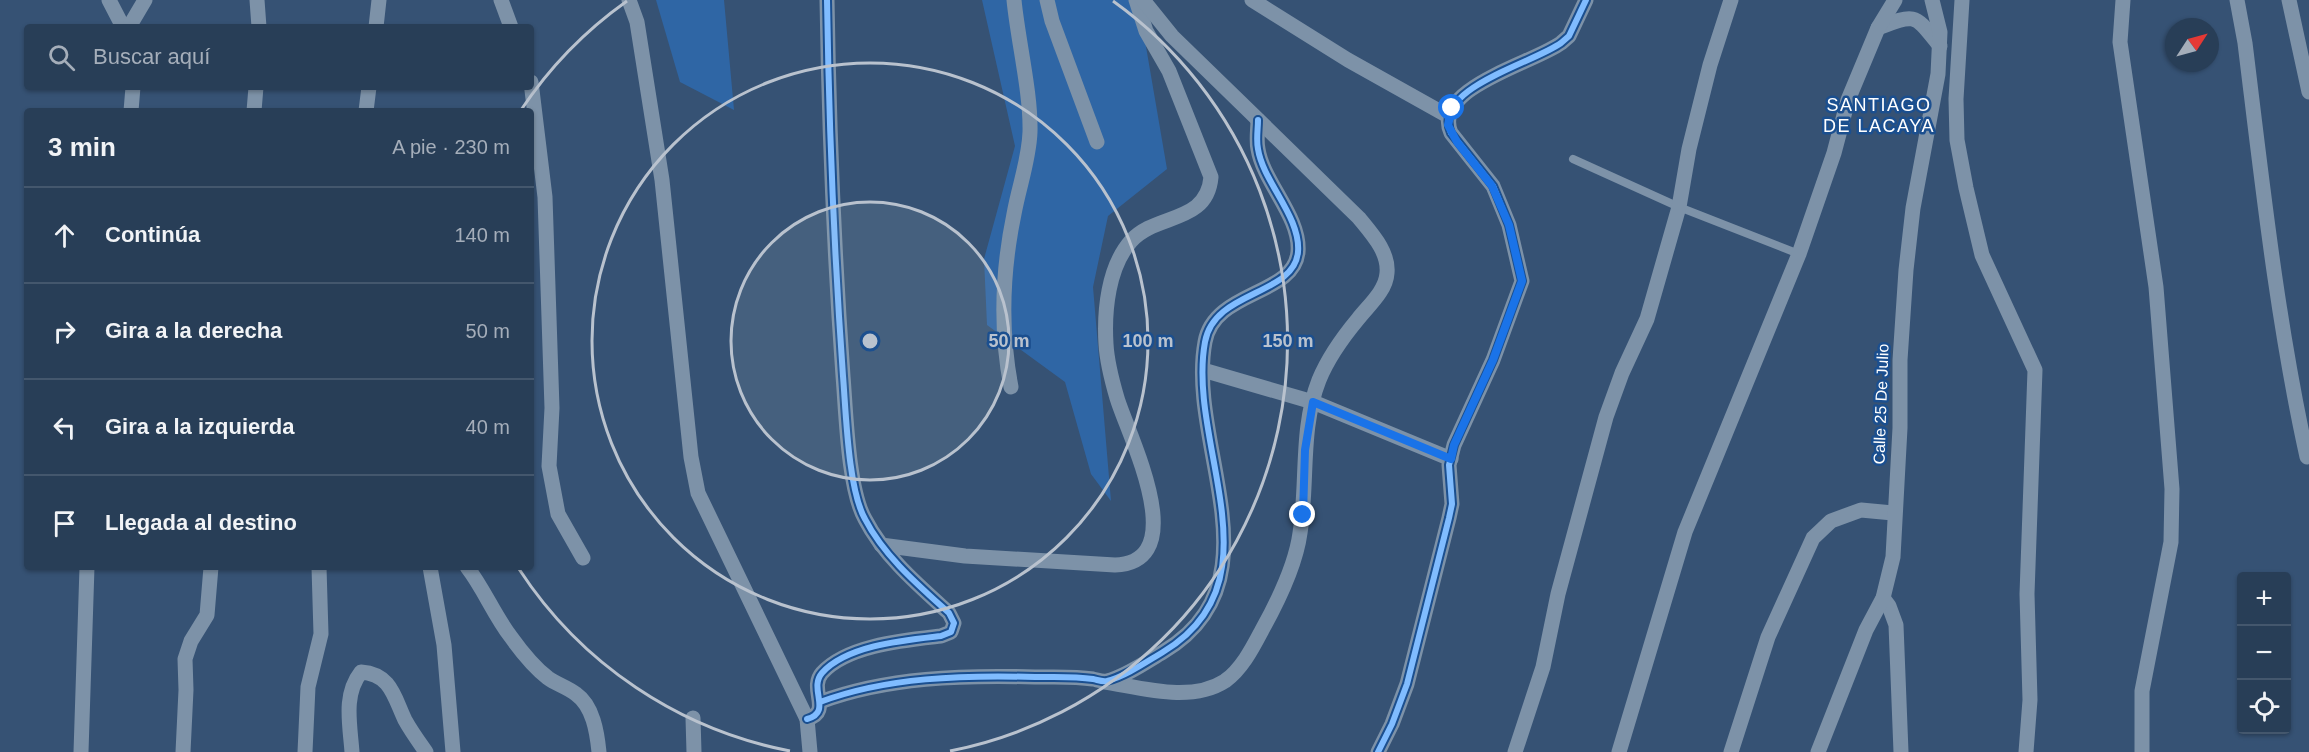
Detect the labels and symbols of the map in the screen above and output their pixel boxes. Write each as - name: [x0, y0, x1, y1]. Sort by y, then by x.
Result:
- north arrow: [2165, 18, 2219, 72]
- route start: [1438, 94, 1464, 120]
- district label: SANTIAGO DE LACAYA: [1823, 95, 1935, 136]
- centre of rings: [860, 331, 880, 351]
- text: 50 m: [988, 331, 1030, 351]
- text: 100 m: [1122, 331, 1174, 351]
- text: 150 m: [1262, 331, 1314, 351]
- street label: Calle 25 De Julio: [1870, 343, 1892, 465]
- route end: [1289, 501, 1315, 527]

